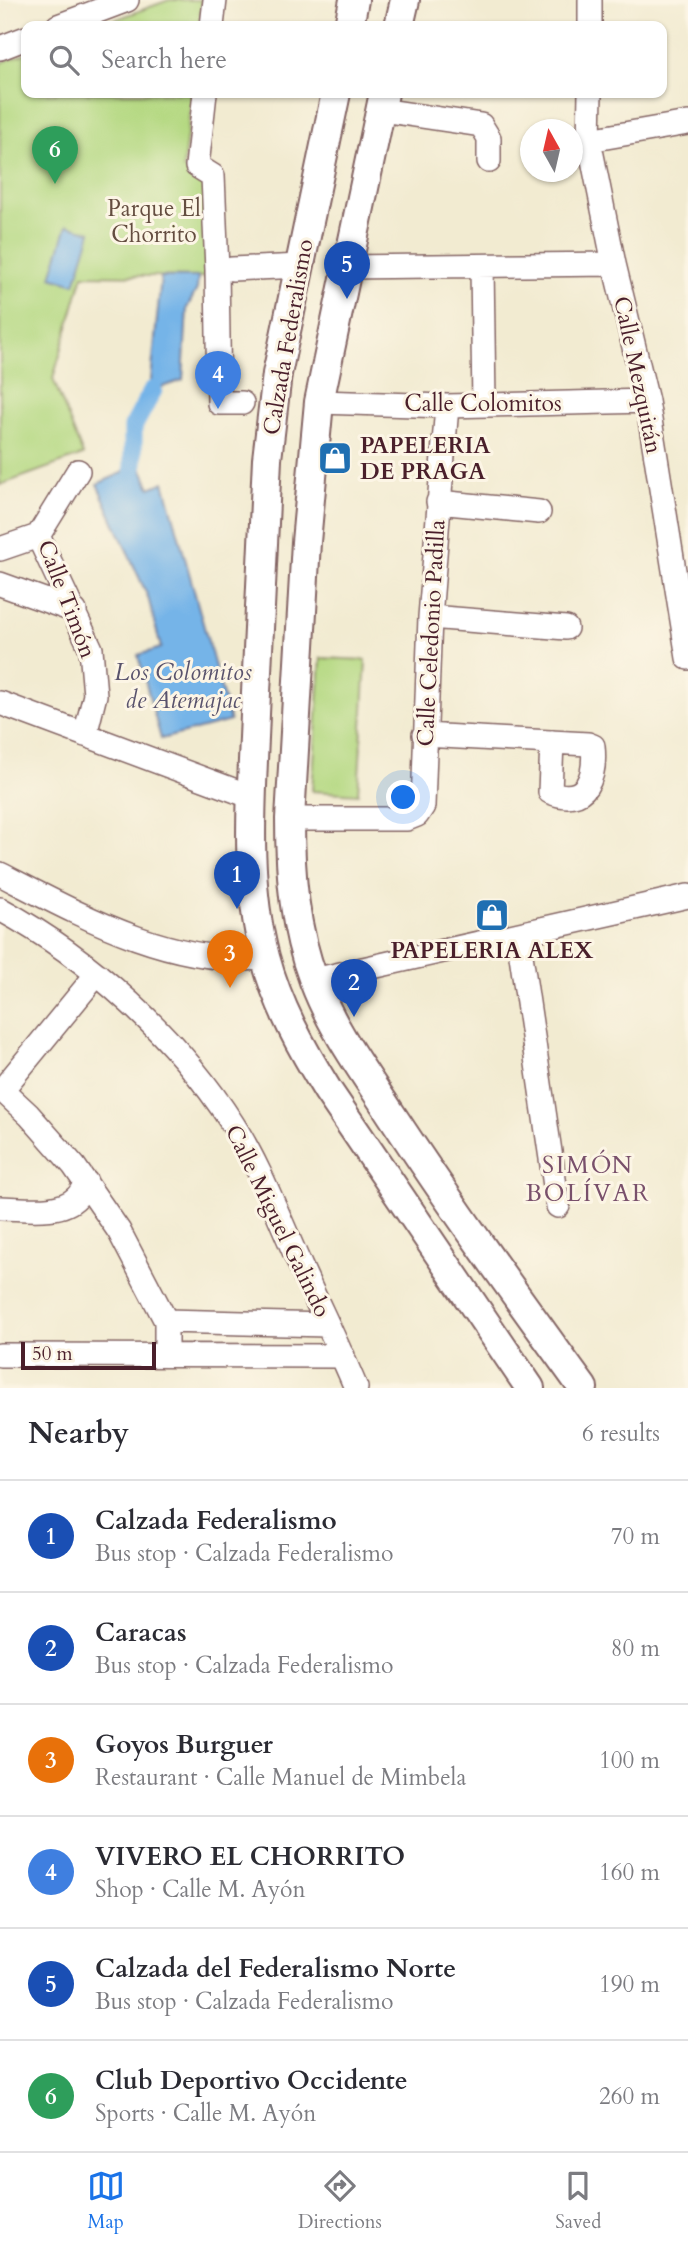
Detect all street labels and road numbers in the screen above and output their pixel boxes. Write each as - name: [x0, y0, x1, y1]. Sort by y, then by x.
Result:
- street label: Calzada Federalismo: [256, 237, 320, 437]
- street label: Calle Mezquitán: [606, 294, 670, 456]
- street label: Calle Colomitos: [404, 388, 562, 419]
- street label: Calle Celedonio Padilla: [410, 519, 452, 747]
- street label: Calle Timón: [30, 535, 104, 663]
- street label: Calle Miguel Galindo: [218, 1120, 338, 1322]

